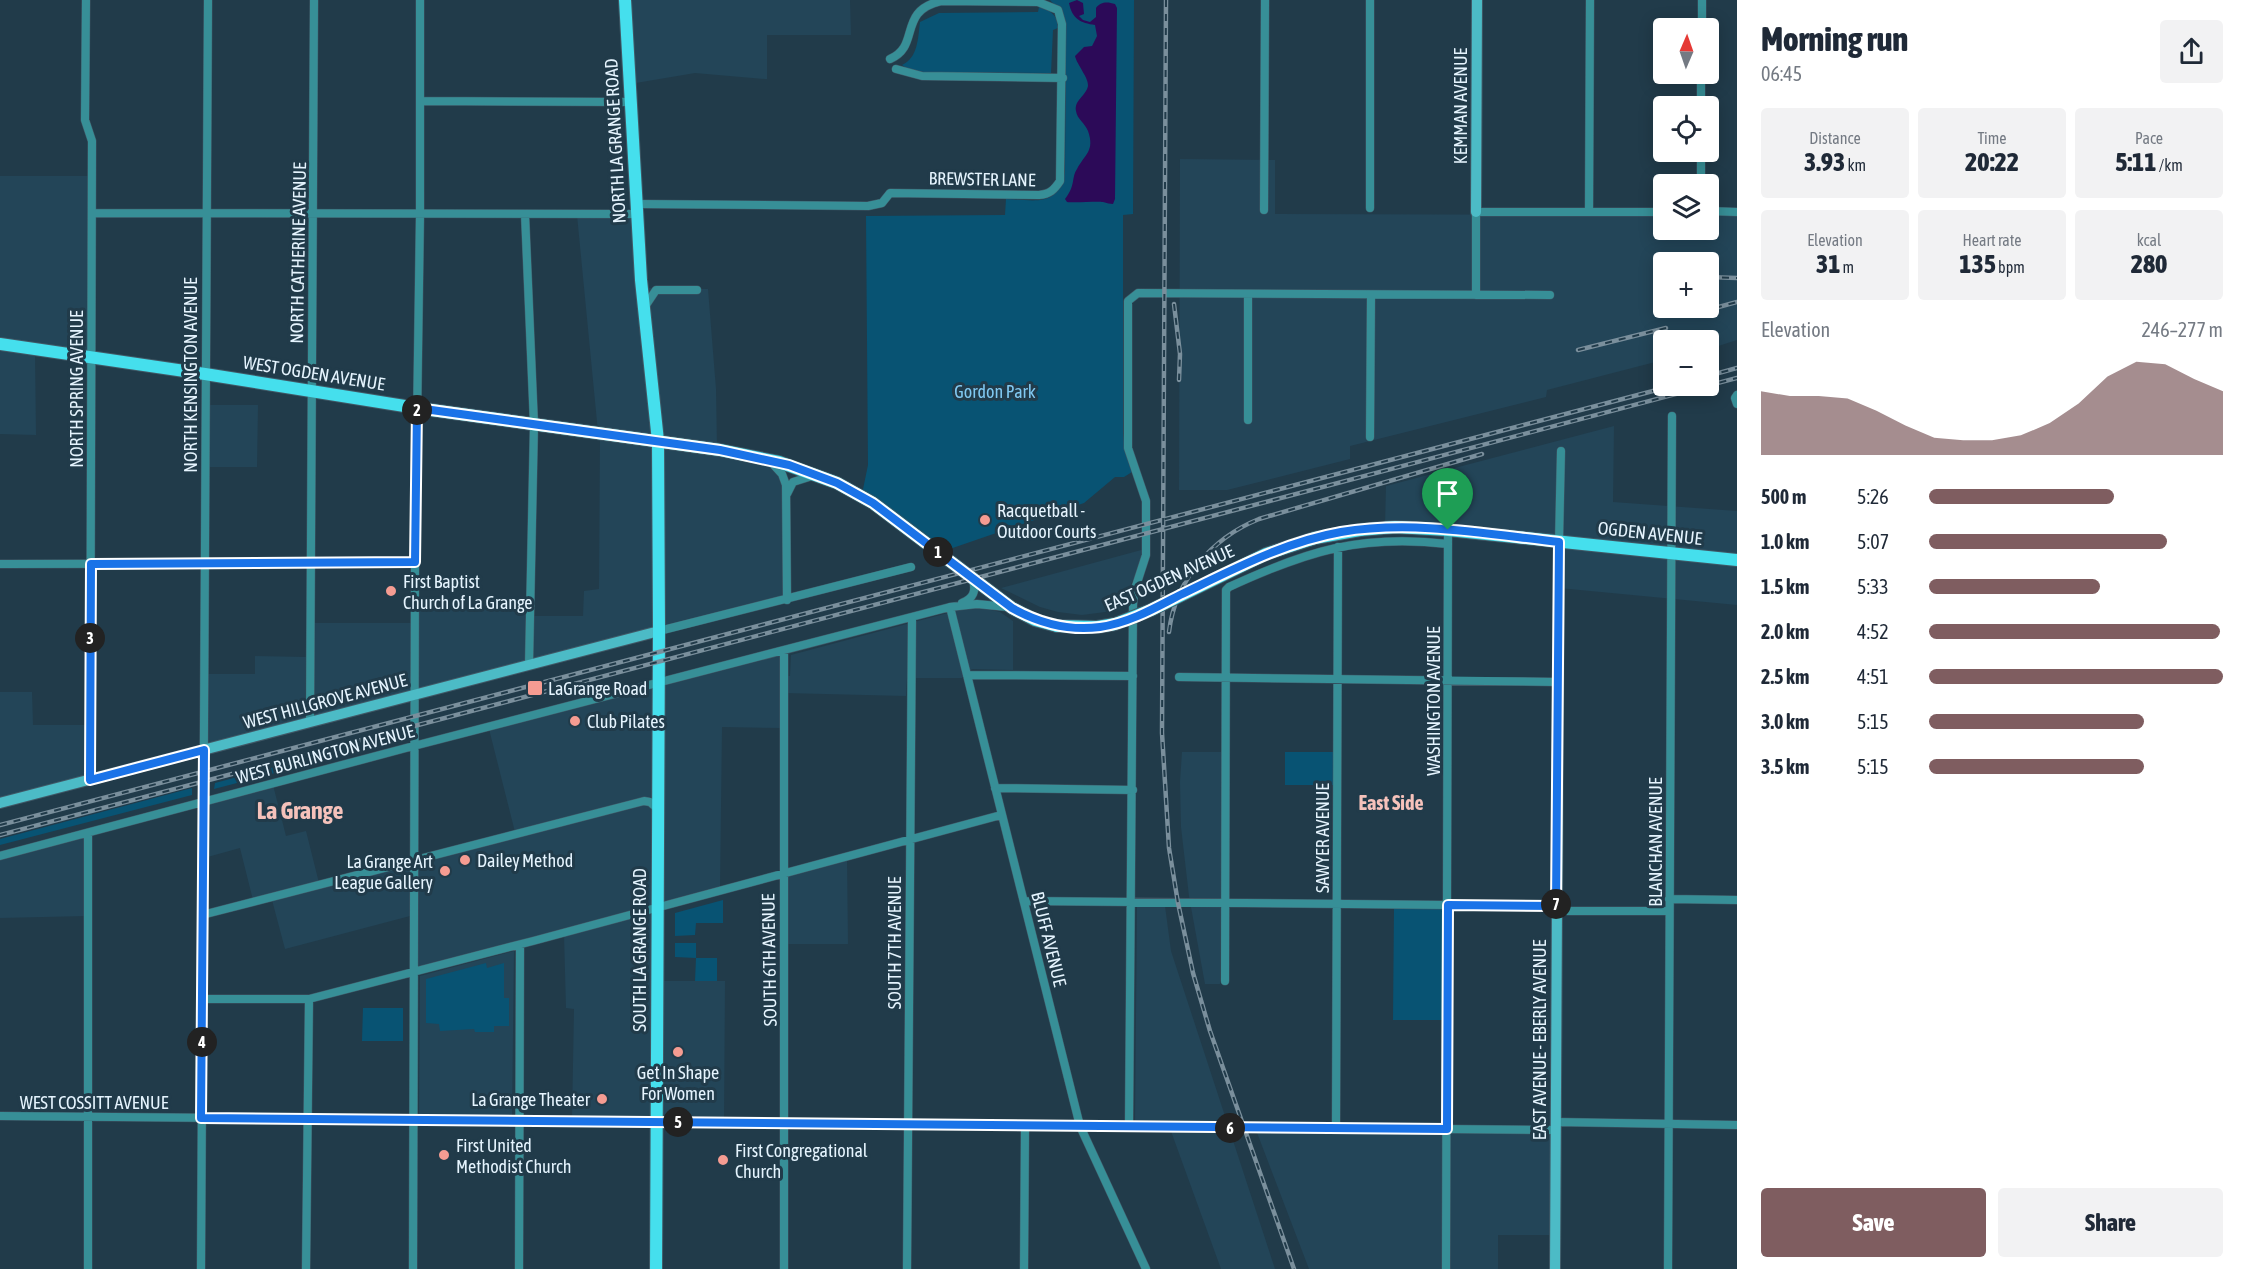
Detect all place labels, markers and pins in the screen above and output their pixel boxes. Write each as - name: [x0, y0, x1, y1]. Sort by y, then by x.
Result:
- pin: 2: [402, 395, 432, 425]
- pin: [1422, 468, 1473, 530]
- place label: Racquetball - Outdoor Courts: [997, 500, 1096, 542]
- marker: Racquetball - Outdoor Courts: [978, 513, 992, 527]
- pin: 1: [923, 537, 953, 567]
- place label: First Baptist Church of La Grange: [403, 571, 533, 613]
- marker: First Baptist Church of La Grange: [384, 584, 398, 598]
- pin: 3: [75, 623, 105, 653]
- place label: LaGrange Road: [548, 678, 647, 699]
- marker: LaGrange Road: [526, 679, 544, 697]
- place label: Club Pilates: [587, 711, 665, 732]
- marker: Club Pilates: [568, 714, 582, 728]
- place label: Dailey Method: [477, 850, 573, 871]
- place label: La Grange Art League Gallery: [334, 851, 433, 893]
- marker: Dailey Method: [458, 853, 472, 867]
- marker: La Grange Art League Gallery: [438, 864, 452, 878]
- pin: 7: [1541, 889, 1571, 919]
- pin: 4: [187, 1027, 217, 1057]
- marker: Get In Shape For Women: [671, 1045, 685, 1059]
- place label: Get In Shape For Women: [637, 1062, 719, 1104]
- place label: La Grange Theater: [471, 1089, 591, 1110]
- marker: La Grange Theater: [595, 1092, 609, 1106]
- pin: 5: [663, 1107, 693, 1137]
- pin: 6: [1215, 1113, 1245, 1143]
- place label: First United Methodist Church: [456, 1135, 572, 1177]
- place label: First Congregational Church: [735, 1140, 868, 1182]
- marker: First United Methodist Church: [437, 1148, 451, 1162]
- marker: First Congregational Church: [716, 1153, 730, 1167]

